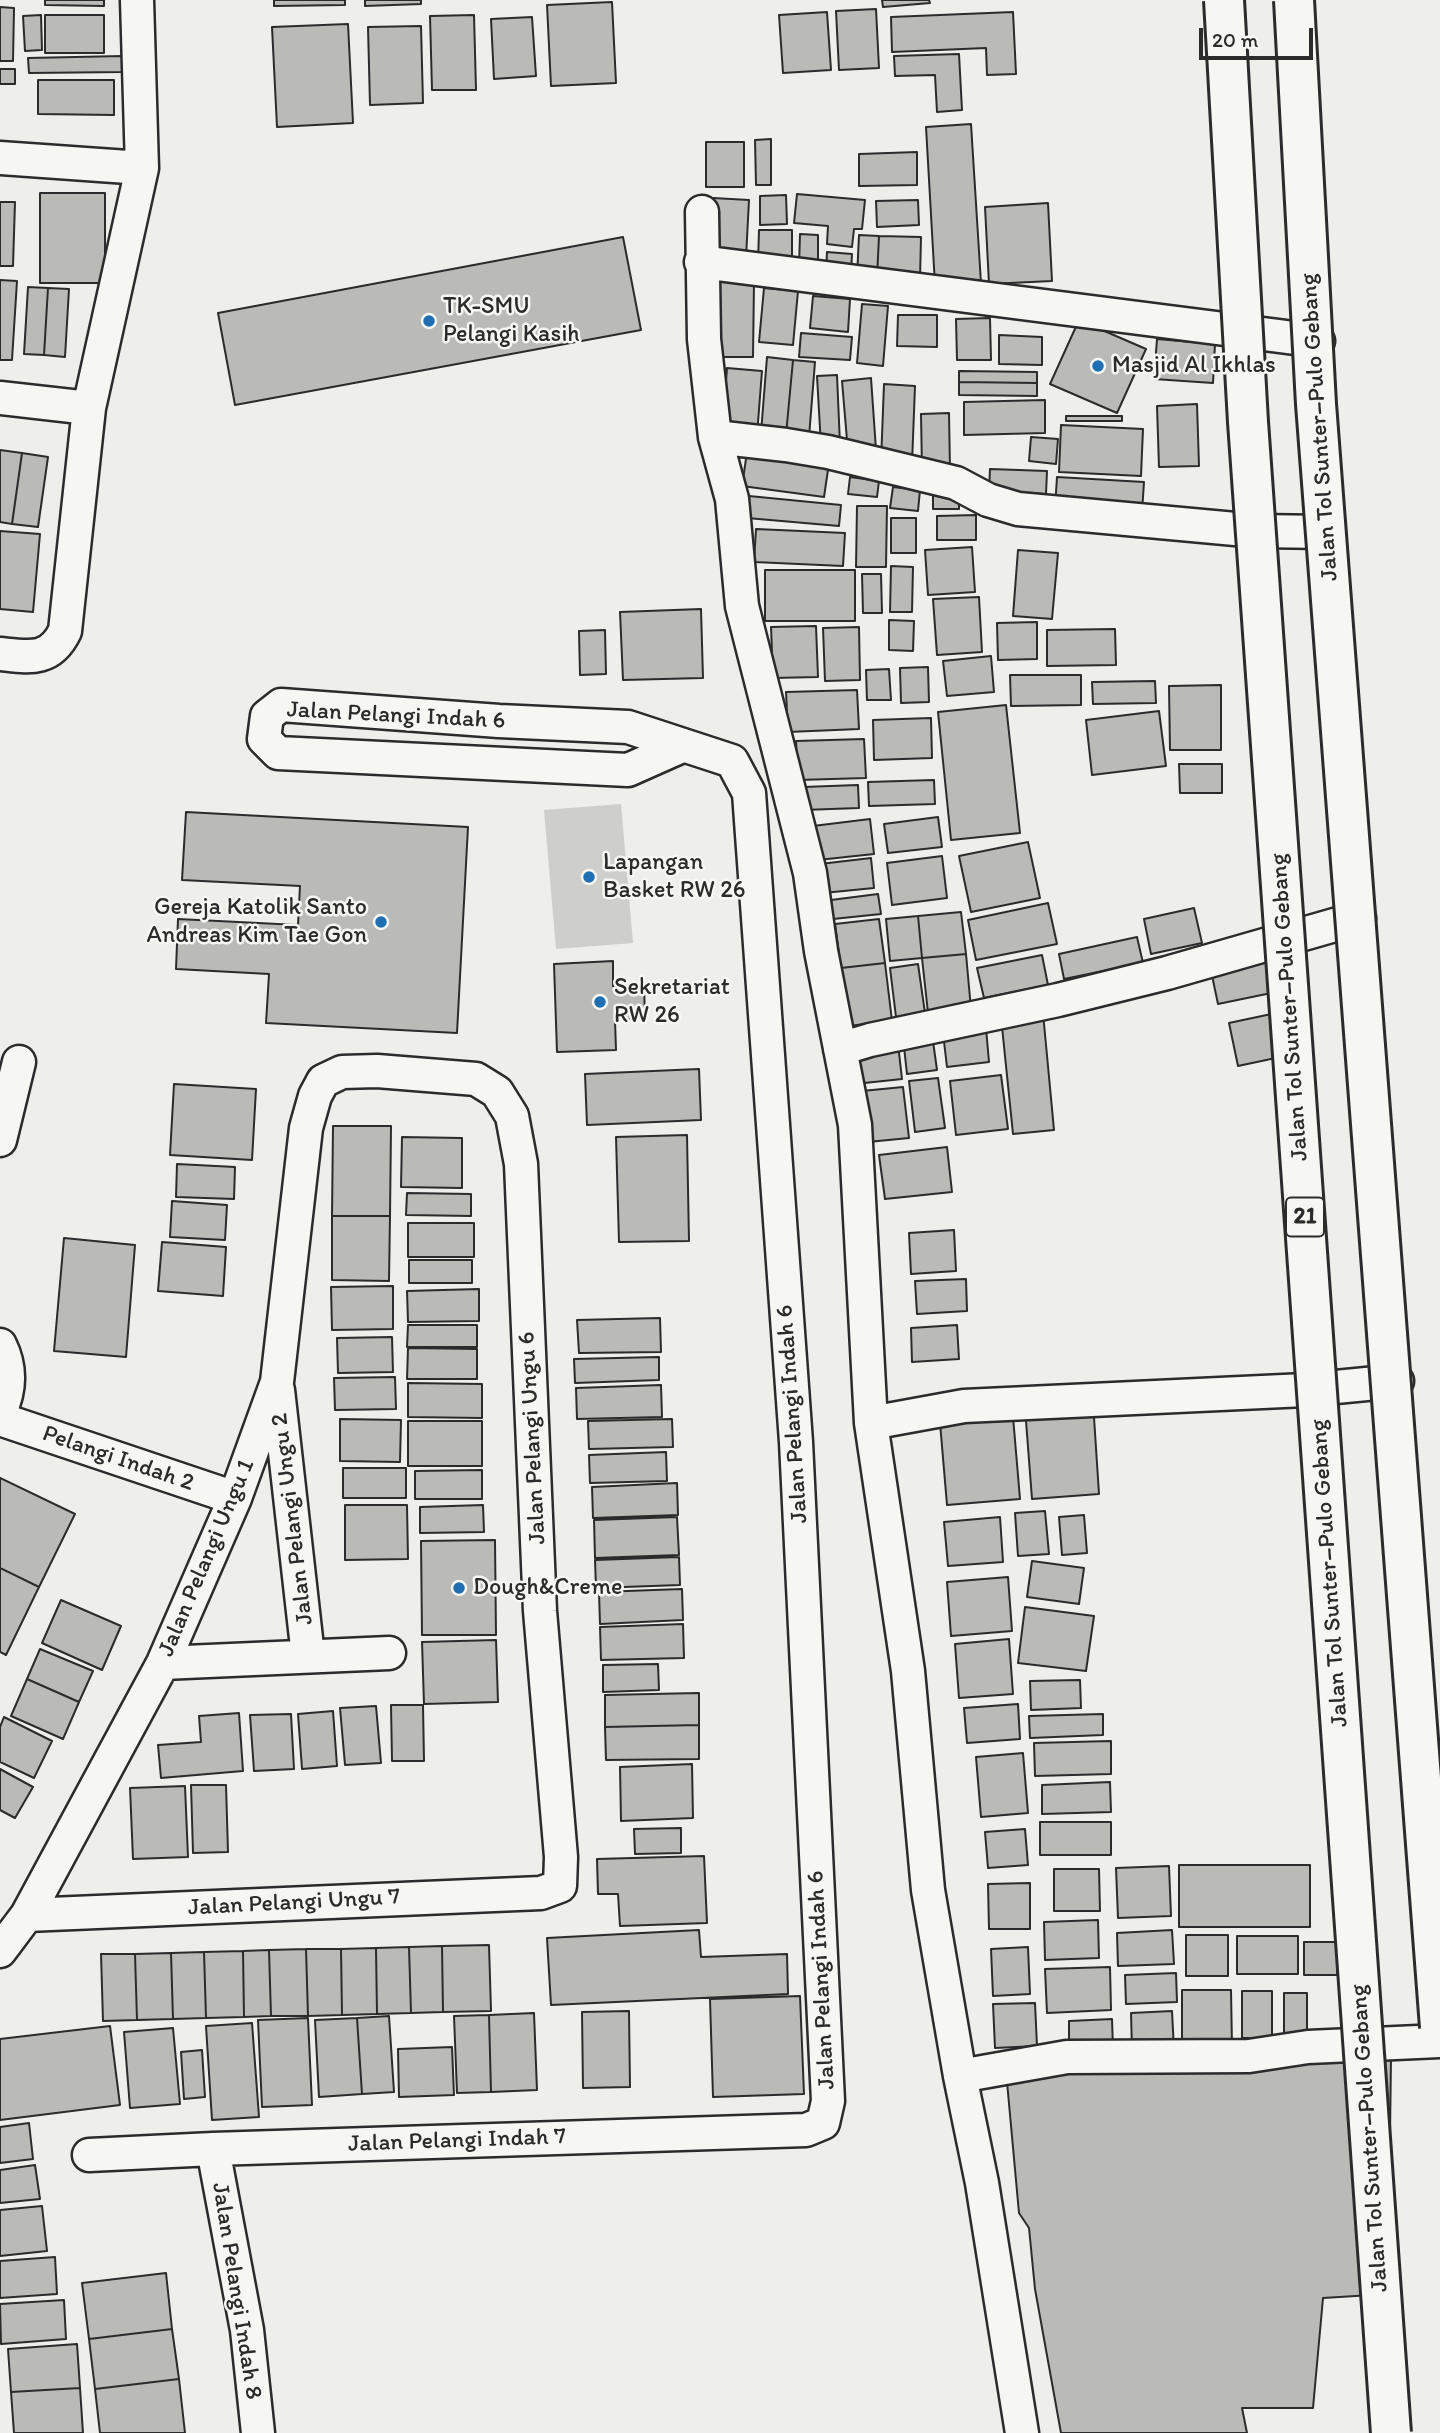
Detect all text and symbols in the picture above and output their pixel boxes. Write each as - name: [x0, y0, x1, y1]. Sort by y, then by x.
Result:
- scale bar: [1202, 14, 1316, 58]
- text: 20 m: [1212, 27, 1258, 52]
- street label: Jalan Tol Sunter–Pulo Gebang: [1295, 272, 1345, 582]
- place label: TK-SMU Pelangi Kasih: [443, 293, 580, 349]
- marker: TK-SMU Pelangi Kasih: [421, 313, 437, 329]
- place label: Masjid Al Ikhlas: [1112, 352, 1276, 380]
- marker: Masjid Al Ikhlas: [1090, 358, 1106, 374]
- street label: Jalan Pelangi Indah 6: [286, 696, 506, 736]
- place label: Lapangan Basket RW 26: [603, 849, 745, 905]
- street label: Jalan Tol Sunter–Pulo Gebang: [1265, 852, 1315, 1162]
- marker: Lapangan Basket RW 26: [581, 869, 597, 885]
- place label: Gereja Katolik Santo Andreas Kim Tae Gon: [147, 894, 367, 950]
- marker: Gereja Katolik Santo Andreas Kim Tae Gon: [373, 914, 389, 930]
- place label: Sekretariat RW 26: [614, 974, 730, 1030]
- marker: Sekretariat RW 26: [592, 994, 608, 1010]
- road number: 21: [1286, 1198, 1324, 1236]
- street label: Jalan Pelangi Indah 6: [771, 1304, 815, 1524]
- street label: Jalan Pelangi Ungu 6: [513, 1331, 553, 1545]
- street label: Jalan Pelangi Ungu 2: [266, 1411, 320, 1627]
- street label: Jalan Tol Sunter–Pulo Gebang: [1305, 1418, 1355, 1728]
- street label: Pelangi Indah 2: [38, 1420, 198, 1498]
- street label: Jalan Pelangi Ungu 1: [152, 1455, 262, 1661]
- place label: Dough&Creme: [473, 1574, 623, 1602]
- marker: Dough&Creme: [451, 1580, 467, 1596]
- street label: Jalan Pelangi Indah 6: [802, 1870, 842, 2090]
- street label: Jalan Pelangi Ungu 7: [187, 1883, 401, 1923]
- street label: Jalan Tol Sunter–Pulo Gebang: [1345, 1983, 1395, 2293]
- street label: Jalan Pelangi Indah 7: [348, 2123, 566, 2159]
- street label: Jalan Pelangi Indah 8: [205, 2180, 267, 2402]

